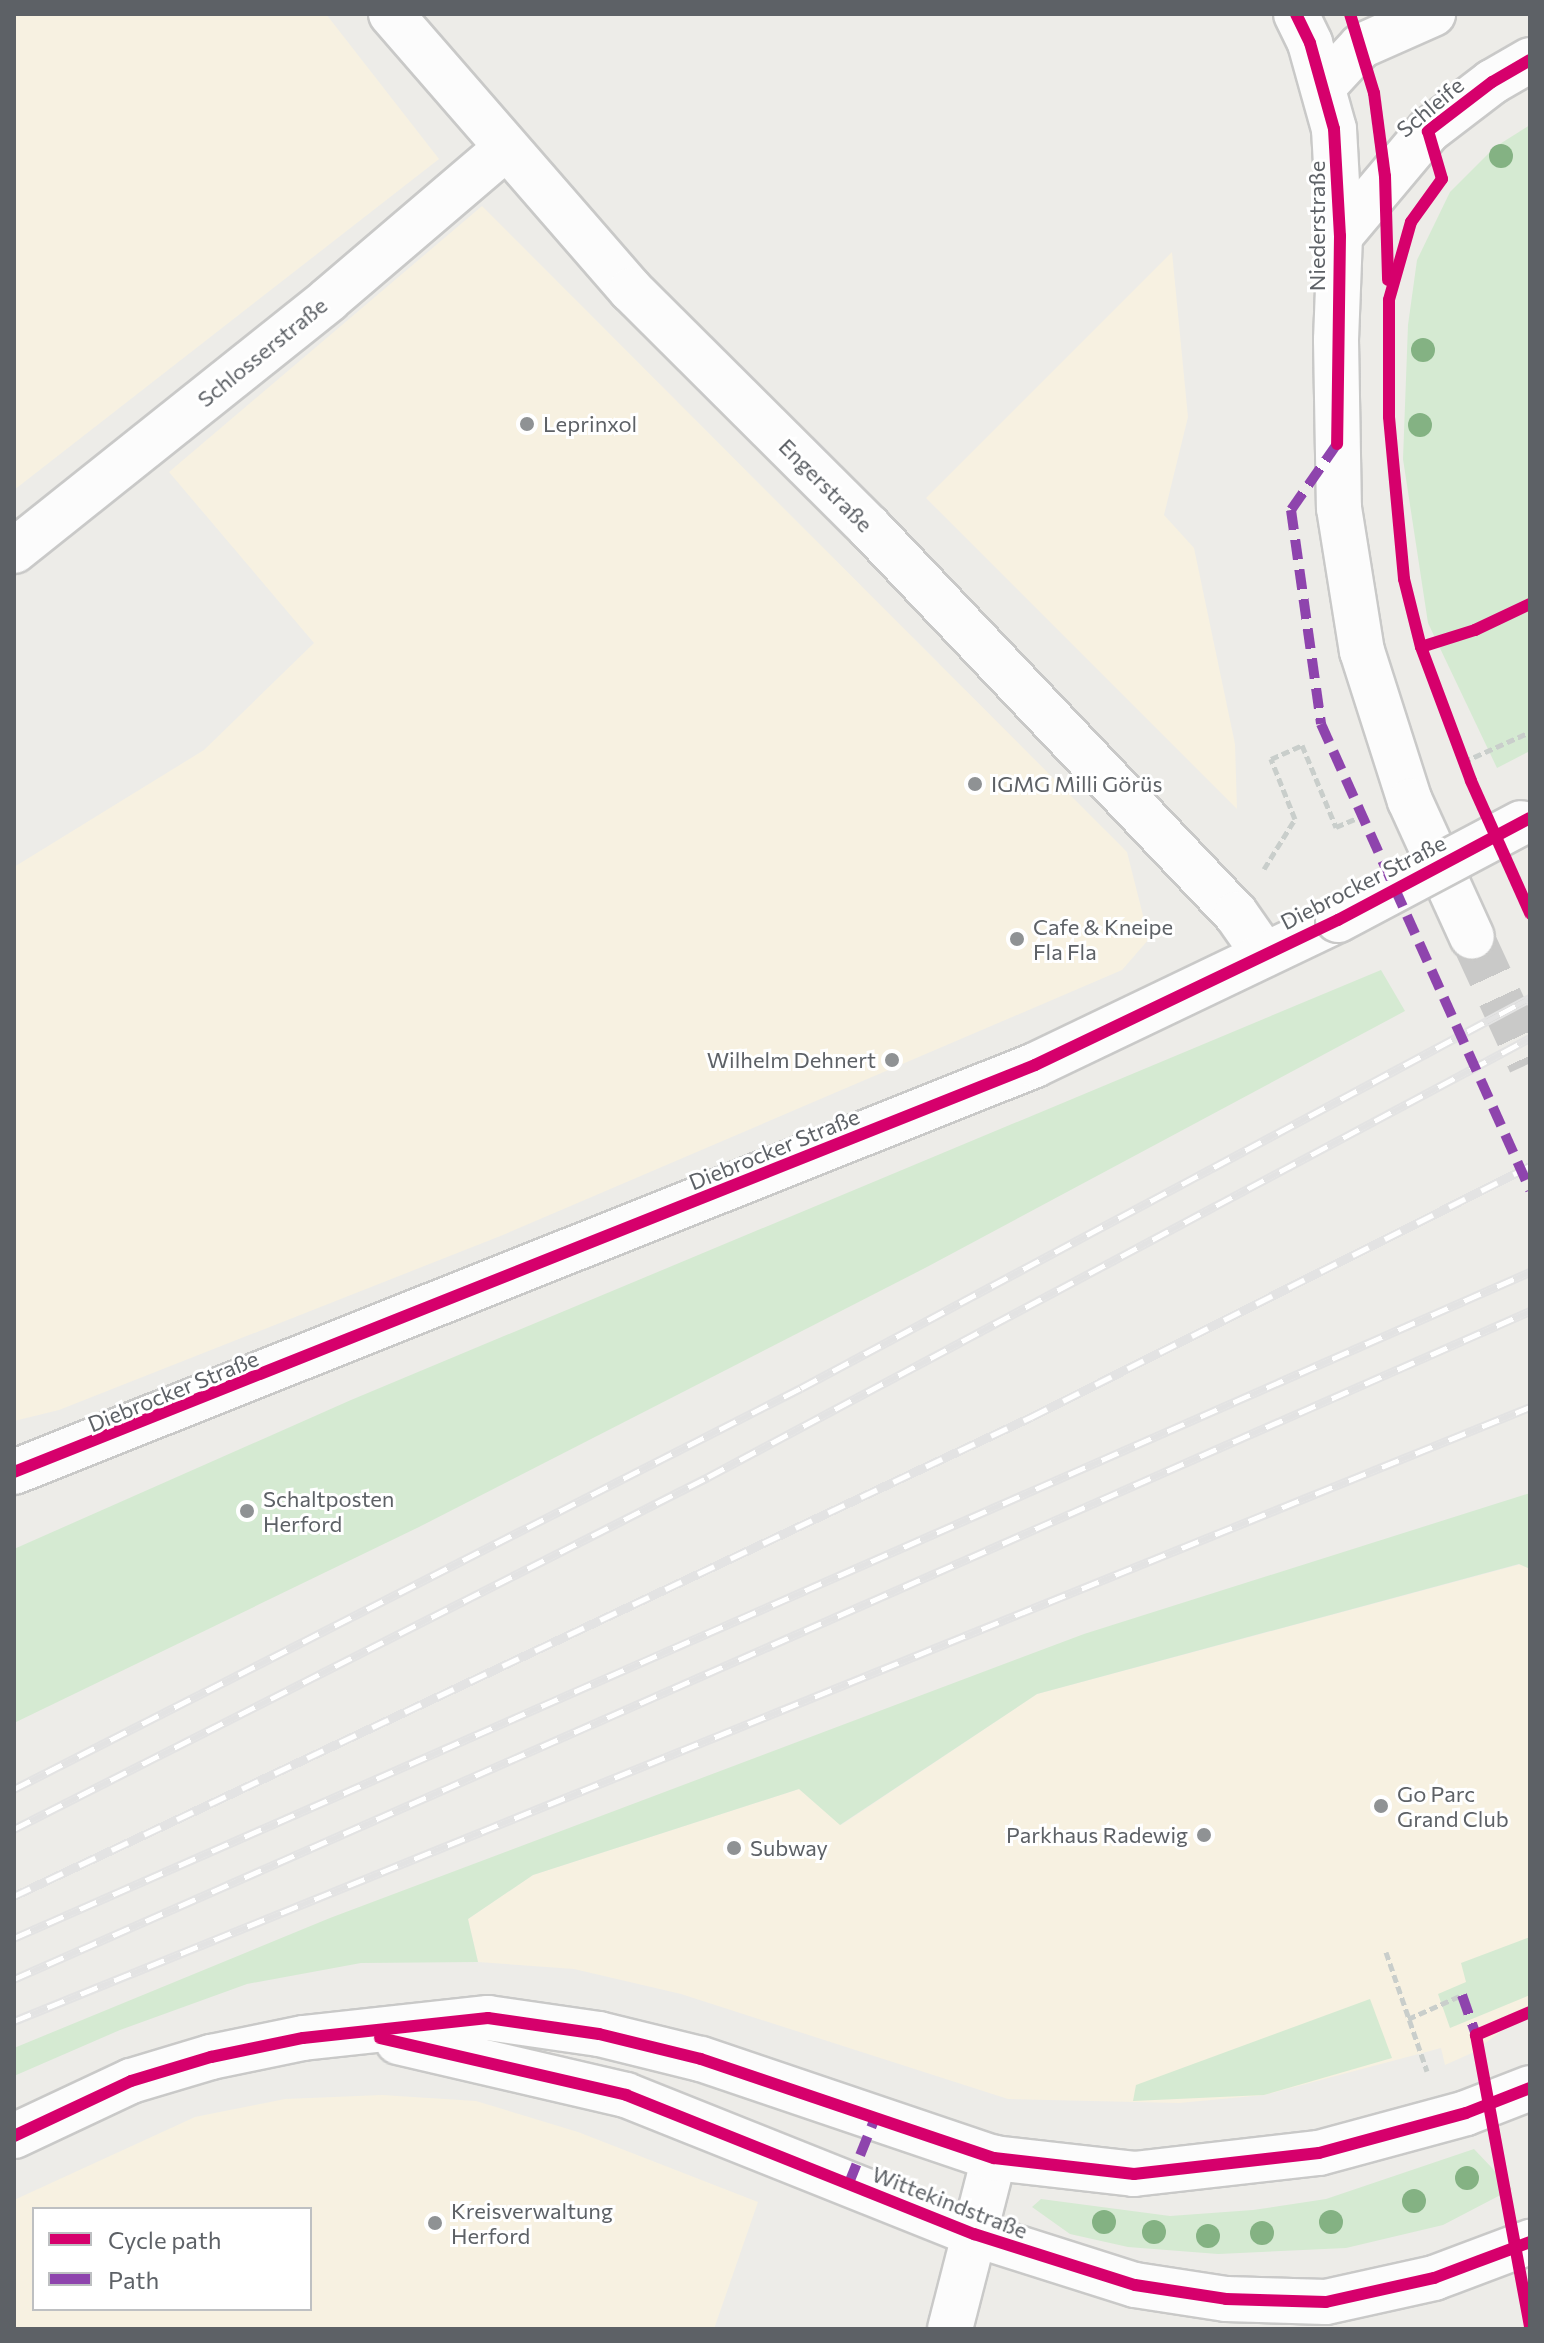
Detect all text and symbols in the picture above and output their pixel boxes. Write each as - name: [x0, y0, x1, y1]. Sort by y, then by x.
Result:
- street label: Schleife: [1391, 72, 1469, 142]
- street label: Niederstraße: [1304, 161, 1330, 291]
- street label: Schlosserstraße: [192, 292, 332, 412]
- place label: Leprinxol: [543, 411, 637, 437]
- marker: Leprinxol: [518, 415, 536, 433]
- street label: Engerstraße: [774, 433, 878, 537]
- place label: IGMG Milli Görüs: [991, 771, 1162, 797]
- marker: IGMG Milli Görüs: [966, 775, 984, 793]
- street label: Diebrocker Straße: [1276, 829, 1450, 935]
- place label: Cafe & Kneipe Fla Fla: [1033, 913, 1173, 964]
- marker: Cafe & Kneipe Fla Fla: [1008, 930, 1026, 948]
- place label: Wilhelm Dehnert: [707, 1047, 876, 1073]
- marker: Wilhelm Dehnert: [883, 1051, 901, 1069]
- street label: Diebrocker Straße: [685, 1103, 863, 1195]
- street label: Diebrocker Straße: [84, 1345, 262, 1437]
- place label: Schaltposten Herford: [263, 1485, 394, 1536]
- marker: Schaltposten Herford: [238, 1502, 256, 1520]
- place label: Go Parc Grand Club: [1397, 1780, 1509, 1832]
- marker: Go Parc Grand Club: [1372, 1797, 1390, 1815]
- place label: Parkhaus Radewig: [1006, 1822, 1188, 1848]
- marker: Parkhaus Radewig: [1195, 1826, 1213, 1844]
- place label: Subway: [750, 1835, 828, 1861]
- marker: Subway: [725, 1839, 743, 1857]
- street label: Wittekindstraße: [869, 2160, 1031, 2244]
- place label: Kreisverwaltung Herford: [451, 2197, 613, 2248]
- legend: [32, 2207, 312, 2311]
- marker: Kreisverwaltung Herford: [426, 2214, 444, 2232]
- text: Cycle path: [108, 2225, 222, 2254]
- text: Path: [108, 2265, 159, 2294]

